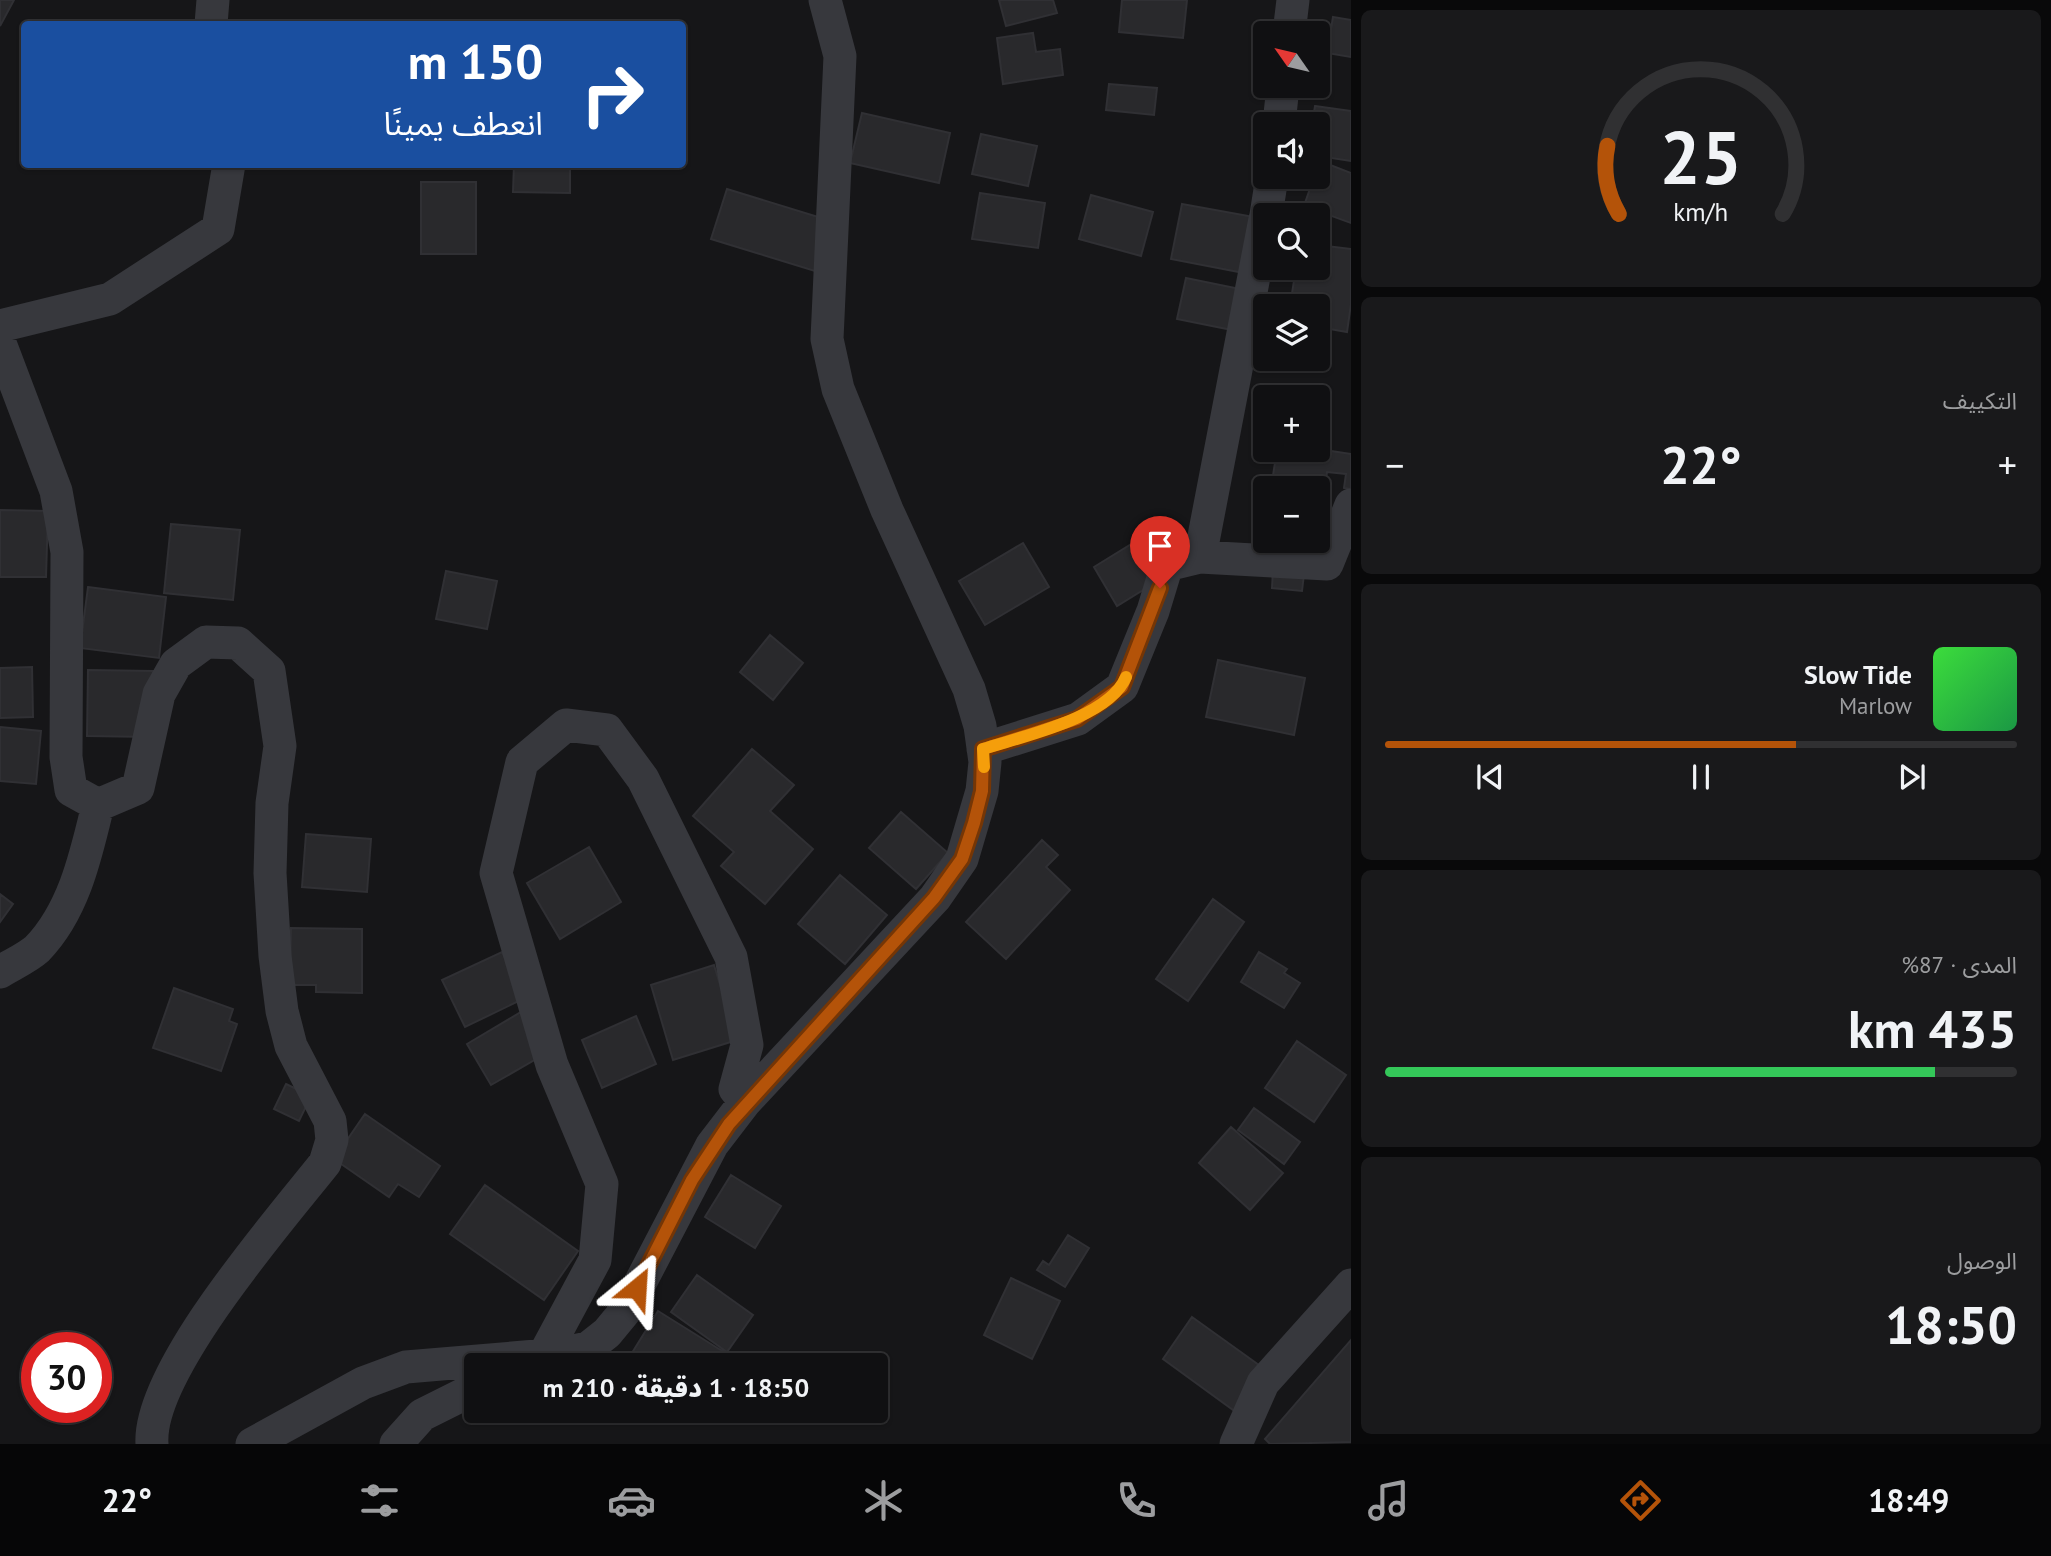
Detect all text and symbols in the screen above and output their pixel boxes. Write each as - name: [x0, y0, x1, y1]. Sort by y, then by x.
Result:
- north arrow: [1253, 21, 1330, 98]
- map controls: [1253, 21, 1330, 553]
- text: 150 m: [408, 29, 543, 93]
- icon: right: [567, 49, 658, 140]
- text: انعطف يمينًا: [383, 102, 543, 144]
- text: 25: [1660, 111, 1742, 205]
- button: sound: [1253, 112, 1330, 189]
- text: km/h: [1674, 196, 1728, 228]
- button: search: [1253, 203, 1330, 280]
- button: layers: [1253, 294, 1330, 371]
- button: +: [1253, 385, 1330, 462]
- text: التكييف: [1943, 386, 2017, 415]
- text: 22°: [1660, 431, 1742, 498]
- text: −: [1385, 440, 1404, 489]
- text: +: [1998, 440, 2017, 489]
- button: −: [1253, 476, 1330, 553]
- pin: [1130, 516, 1190, 588]
- icon: arrive: [1141, 527, 1179, 565]
- text: Slow Tide: [1804, 658, 1912, 691]
- text: Marlow: [1839, 691, 1912, 720]
- icon: previous: [1471, 758, 1509, 796]
- icon: pause: [1682, 758, 1720, 796]
- icon: next: [1893, 758, 1931, 796]
- text: المدى · 87%: [1901, 950, 2017, 979]
- text: 435 km: [1848, 995, 2017, 1062]
- text: الوصول: [1947, 1246, 2017, 1275]
- position arrow: [600, 1251, 674, 1325]
- text: 18:50: [1885, 1291, 2017, 1358]
- speed limit sign: 30: [21, 1332, 112, 1423]
- text: 18:50 · 1 دقيقة · 210 m: [543, 1371, 809, 1404]
- icon: filters: [355, 1476, 404, 1525]
- icon: car: [607, 1476, 656, 1525]
- icon: climate: [859, 1476, 908, 1525]
- icon: phone: [1112, 1476, 1161, 1525]
- icon: music: [1364, 1476, 1413, 1525]
- icon: directions: [1616, 1476, 1665, 1525]
- text: 22°: [102, 1479, 152, 1521]
- text: 18:49: [1868, 1479, 1949, 1521]

